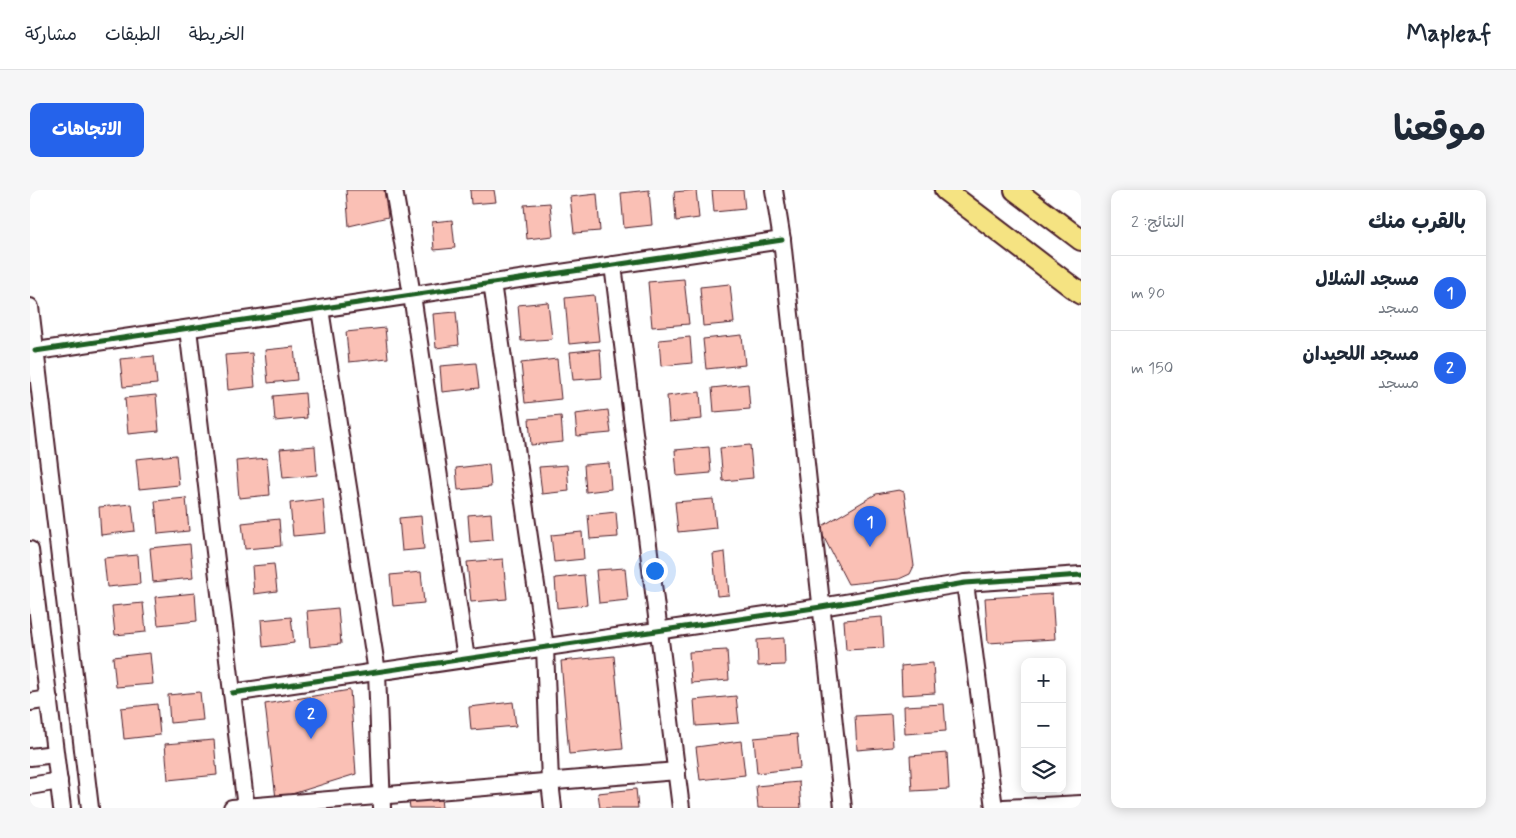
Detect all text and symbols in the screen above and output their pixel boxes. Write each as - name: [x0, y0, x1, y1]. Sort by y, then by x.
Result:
- text: Mapleaf: [1406, 19, 1491, 50]
- text: مشاركة: [25, 23, 77, 47]
- text: الطبقات: [105, 23, 161, 47]
- text: الخريطة: [189, 23, 245, 47]
- button: الاتجاهات: [30, 103, 144, 157]
- text: موقعنا: [1393, 107, 1486, 153]
- text: بالقرب منك: [1368, 208, 1466, 236]
- text: النتائج: 2: [1131, 212, 1184, 233]
- text: مسجد الشلال: [1315, 267, 1419, 292]
- text: 90 m: [1131, 283, 1165, 304]
- text: 1: [1446, 283, 1454, 304]
- text: مسجد: [1378, 298, 1419, 319]
- text: مسجد اللحيدان: [1303, 342, 1419, 367]
- text: 150 m: [1131, 358, 1173, 379]
- text: 2: [1446, 358, 1454, 379]
- text: مسجد: [1378, 373, 1419, 394]
- pin: 1: [854, 506, 886, 547]
- your location: [642, 558, 668, 584]
- map controls: [1021, 658, 1066, 793]
- button: +: [1021, 658, 1066, 703]
- pin: 2: [295, 698, 327, 739]
- button: −: [1021, 703, 1066, 748]
- button: layers: [1021, 748, 1066, 793]

